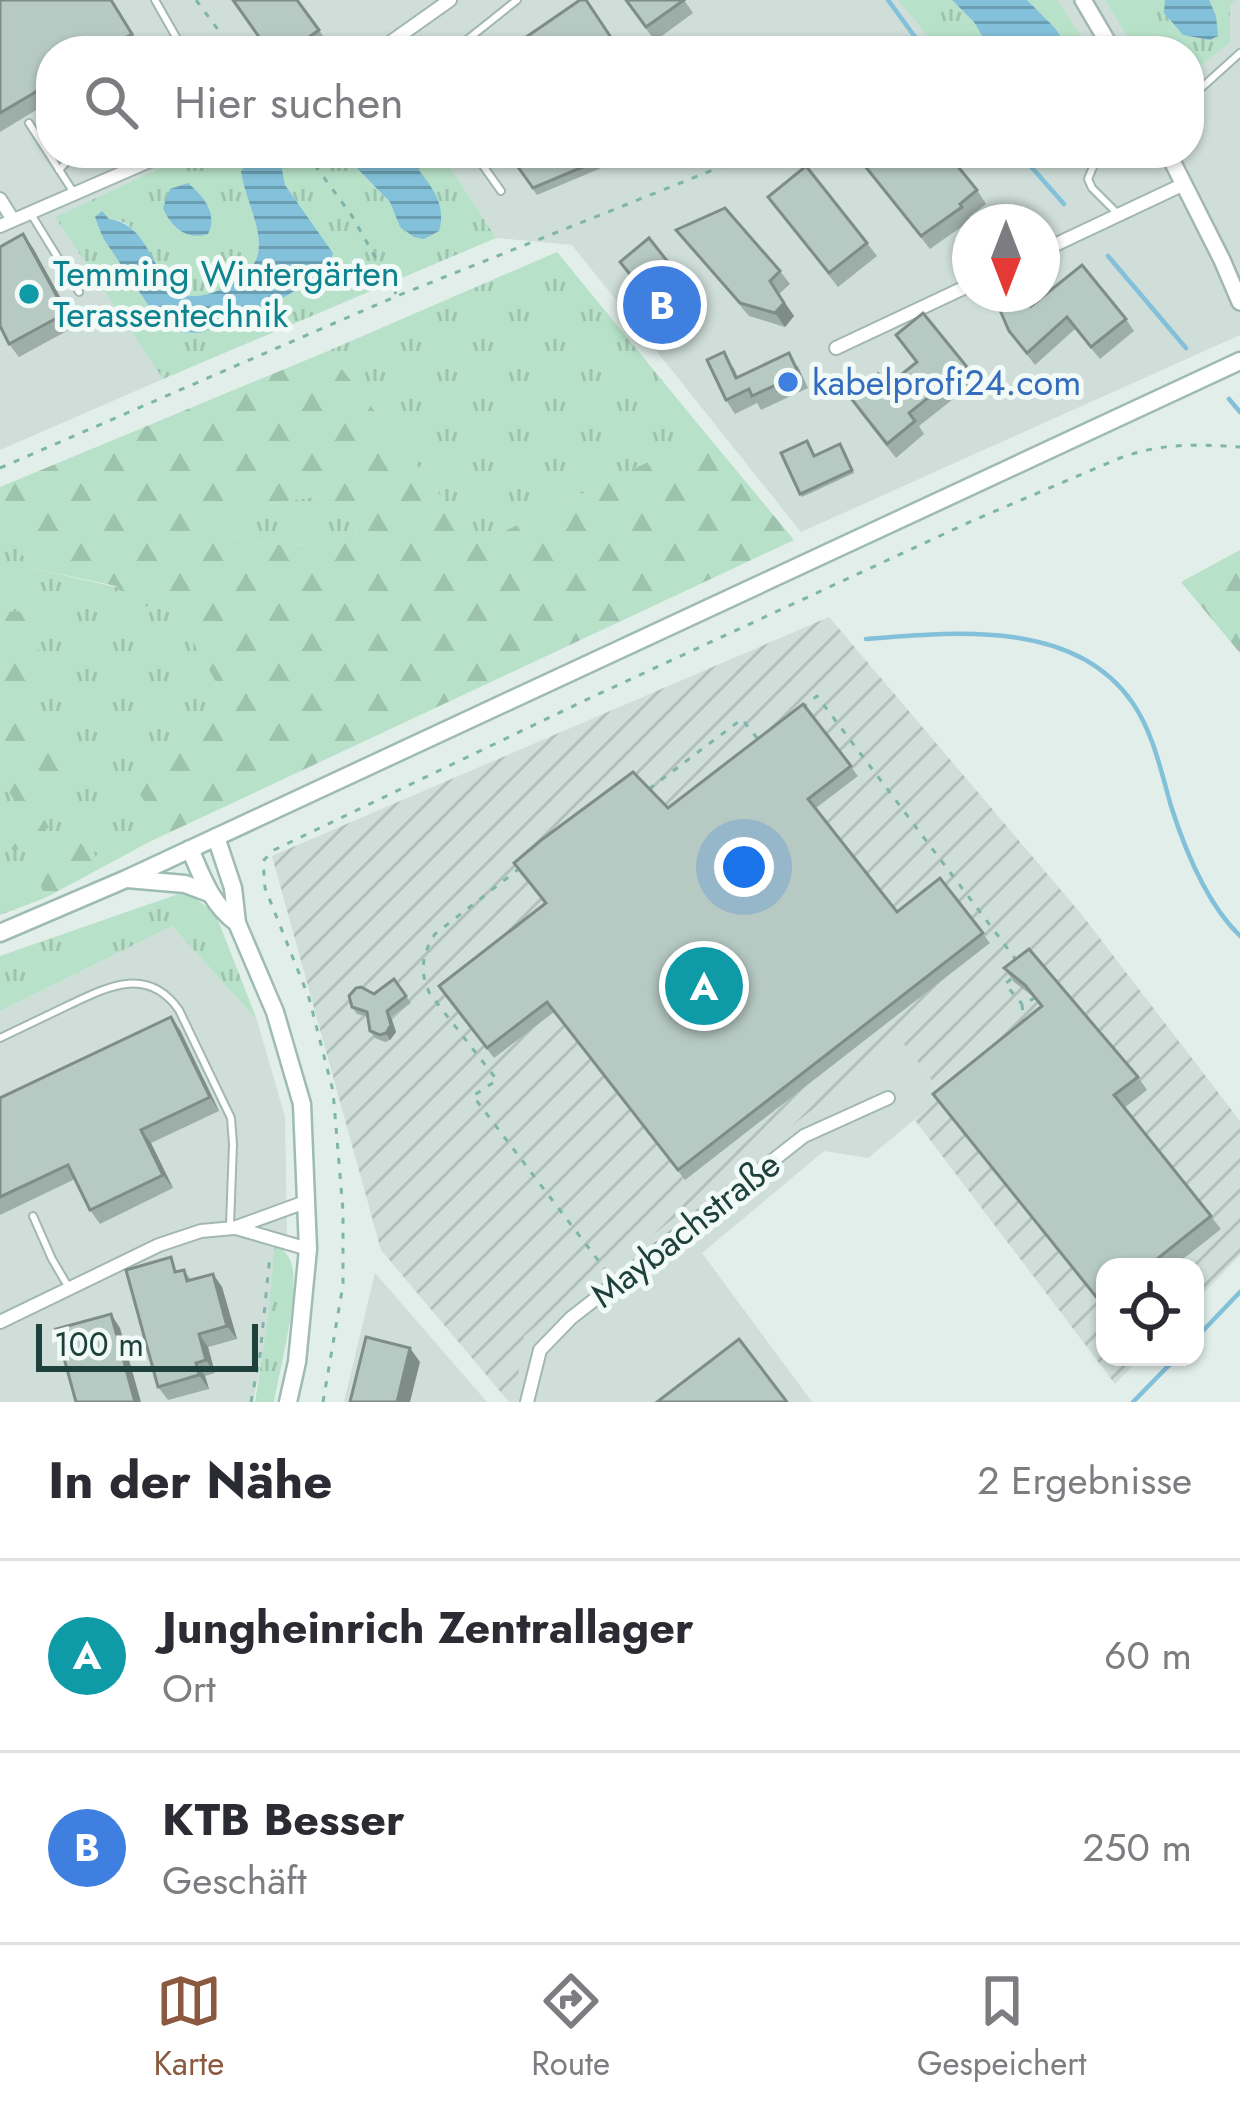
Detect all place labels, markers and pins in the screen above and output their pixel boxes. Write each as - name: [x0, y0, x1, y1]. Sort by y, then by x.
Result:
- place label: Temming Wintergärten Terassentechnik: [53, 247, 400, 340]
- pin: B: [623, 260, 701, 350]
- marker: Temming Wintergärten Terassentechnik: [16, 281, 42, 307]
- place label: kabelprofi24.com: [812, 356, 1081, 408]
- marker: kabelprofi24.com: [775, 369, 801, 395]
- pin: A: [665, 941, 743, 1031]

